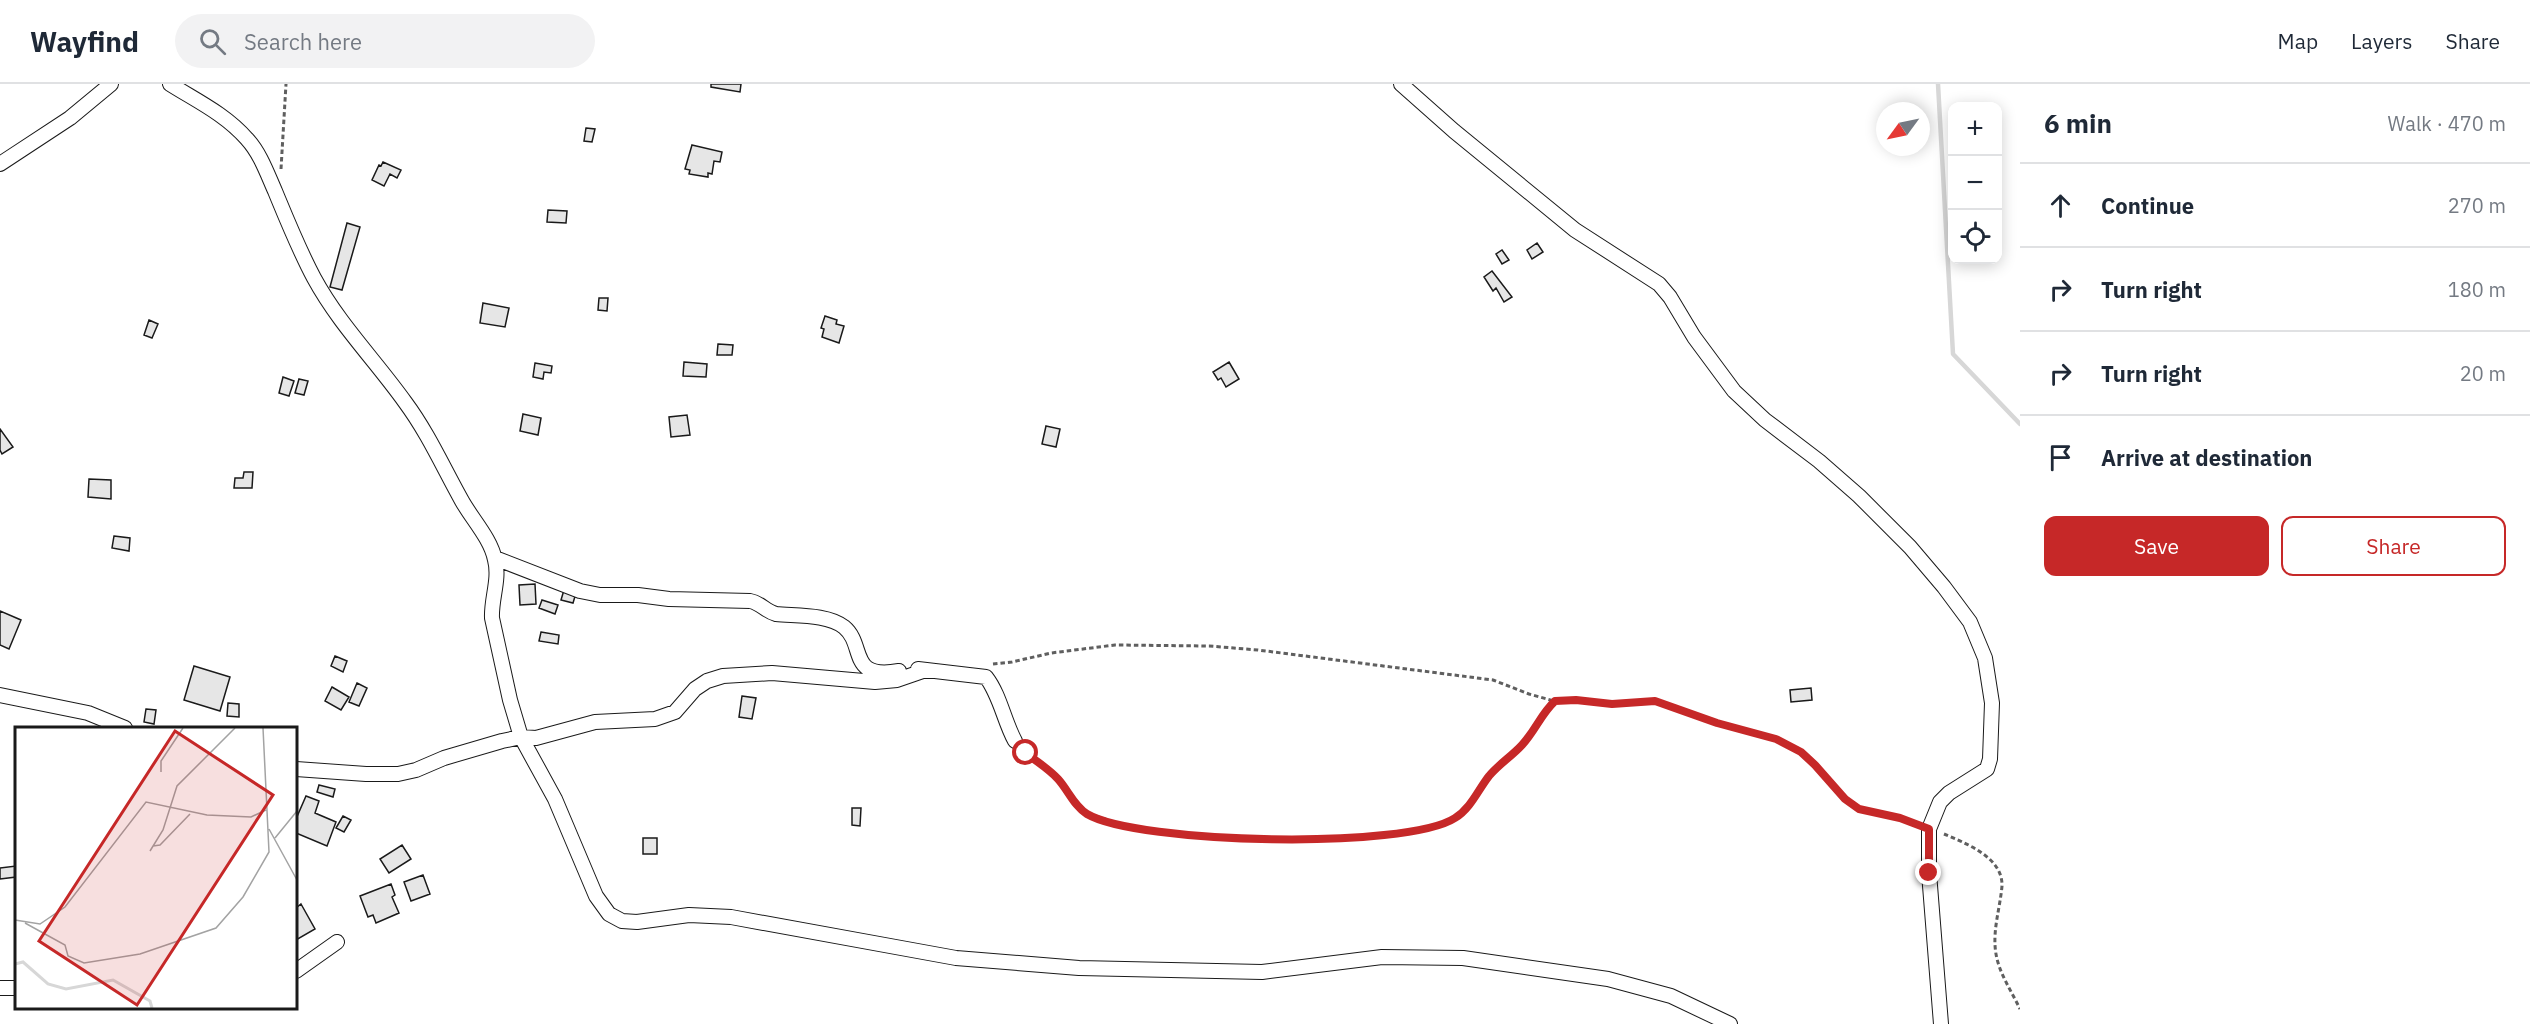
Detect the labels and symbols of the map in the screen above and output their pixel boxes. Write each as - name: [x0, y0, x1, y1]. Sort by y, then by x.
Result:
- north arrow: [1876, 102, 1930, 156]
- inset map: [15, 727, 297, 1009]
- route start: [1012, 739, 1038, 765]
- route end: [1915, 859, 1941, 885]

